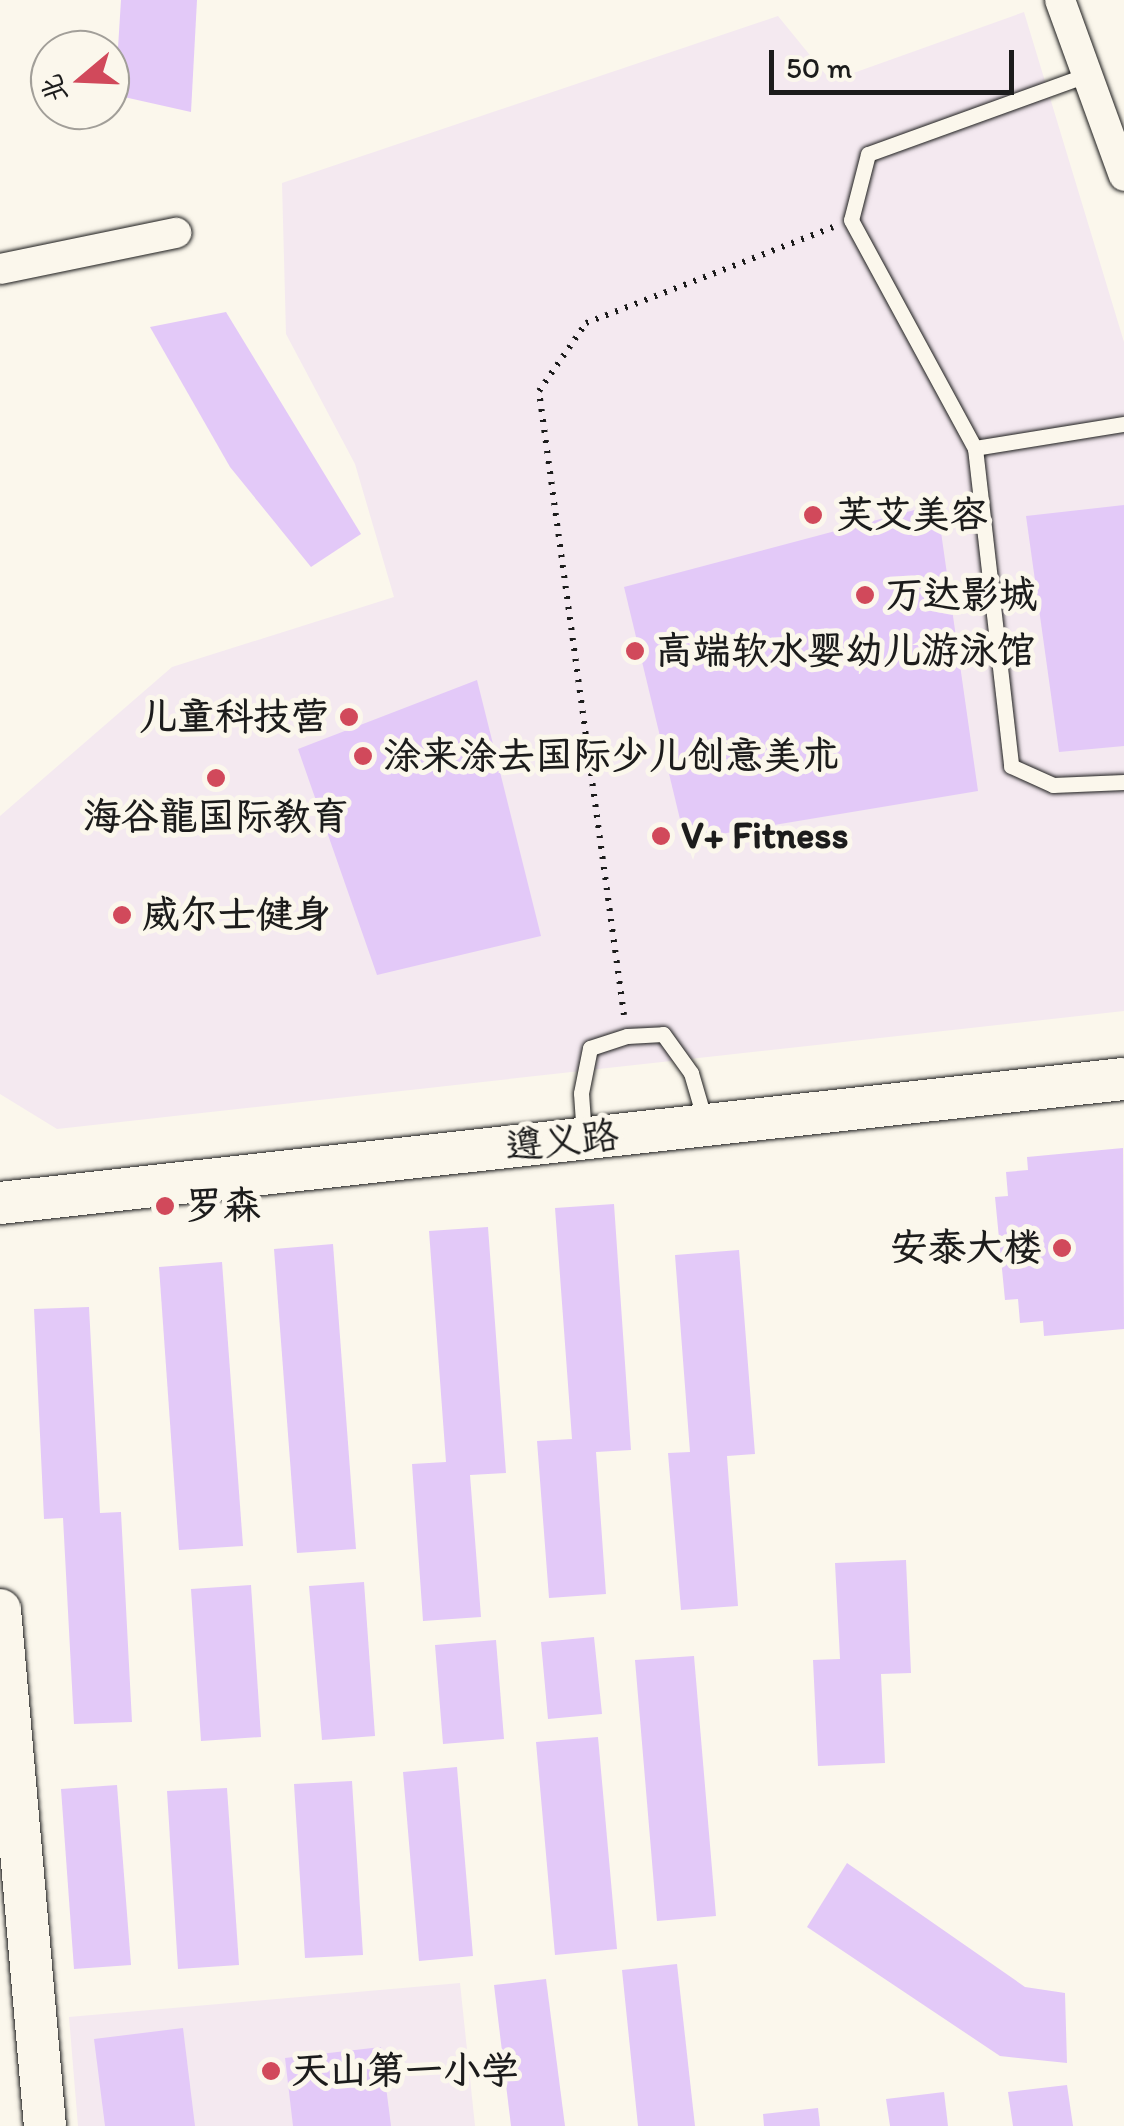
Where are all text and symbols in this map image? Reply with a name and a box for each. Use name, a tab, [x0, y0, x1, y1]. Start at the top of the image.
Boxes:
north arrow	[30, 30, 130, 130]
scale bar	[774, 30, 1019, 92]
text: 50 m	[786, 49, 852, 86]
text: 北	[33, 70, 74, 108]
place label: 芙艾美容	[836, 492, 988, 538]
marker: 芙艾美容	[800, 502, 826, 528]
place label: 万达影城	[885, 572, 1037, 618]
marker: 万达影城	[854, 584, 876, 606]
place label: 高端软水婴幼儿游泳馆	[655, 628, 1035, 674]
marker: 高端软水婴幼儿游泳馆	[624, 640, 646, 662]
place label: 儿童科技营	[139, 694, 329, 740]
marker: 儿童科技营	[338, 706, 360, 728]
place label: 涂来涂去国际少儿创意美术	[383, 733, 839, 779]
marker: 涂来涂去国际少儿创意美术	[352, 745, 374, 767]
marker: 海谷龍国际教育	[205, 767, 227, 789]
place label: 海谷龍国际教育	[83, 794, 349, 840]
place label: V+ Fitness	[681, 813, 848, 859]
marker: V+ Fitness	[650, 825, 672, 847]
place label: 威尔士健身	[142, 892, 332, 938]
marker: 威尔士健身	[111, 904, 133, 926]
street label: 遵义路	[503, 1112, 621, 1170]
place label: 罗森	[185, 1183, 261, 1229]
marker: 罗森	[154, 1195, 176, 1217]
place label: 安泰大楼	[890, 1225, 1042, 1271]
marker: 安泰大楼	[1051, 1237, 1073, 1259]
place label: 天山第一小学	[291, 2048, 519, 2094]
marker: 天山第一小学	[260, 2060, 282, 2082]

